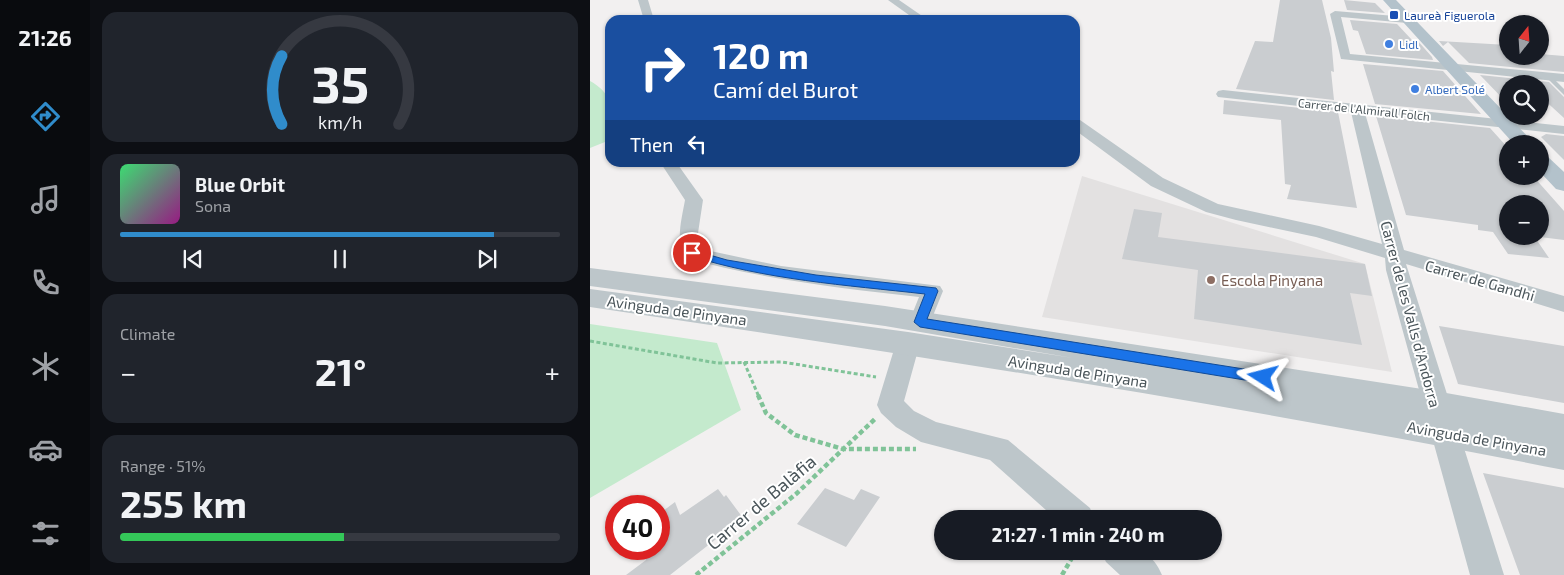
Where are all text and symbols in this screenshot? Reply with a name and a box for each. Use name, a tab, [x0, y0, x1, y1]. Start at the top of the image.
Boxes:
place label: Laureà Figuerola	[1404, 8, 1495, 22]
marker: Laureà Figuerola	[1388, 9, 1400, 21]
north arrow	[1499, 15, 1549, 65]
map controls	[1499, 15, 1549, 245]
text: 21:26	[18, 24, 72, 50]
text: 120 m	[713, 34, 809, 76]
icon: right	[630, 35, 695, 100]
place label: Lidl	[1399, 37, 1419, 51]
marker: Lidl	[1383, 38, 1395, 50]
text: 35	[311, 51, 369, 113]
button: search	[1499, 75, 1549, 125]
text: Camí del Burot	[713, 76, 858, 102]
place label: Albert Solé	[1425, 82, 1485, 96]
marker: Albert Solé	[1409, 83, 1421, 95]
street label: Carrer de l'Almirall Folch	[1297, 95, 1431, 123]
icon: directions	[28, 99, 63, 134]
text: km/h	[318, 111, 362, 133]
icon: left	[683, 130, 711, 158]
text: Then	[630, 133, 673, 156]
button: +	[1499, 135, 1549, 185]
text: Blue Orbit	[195, 173, 285, 196]
icon: music	[28, 182, 63, 217]
button: −	[1499, 195, 1549, 245]
text: Sona	[195, 196, 231, 215]
street label: Carrer de les Valls d'Andorra	[1377, 219, 1445, 409]
pin	[671, 232, 713, 274]
icon: arrive	[678, 239, 706, 267]
icon: previous	[179, 245, 207, 273]
icon: pause	[326, 245, 354, 273]
icon: next	[473, 245, 501, 273]
street label: Carrer de Gandhi	[1423, 256, 1537, 304]
icon: phone	[28, 265, 63, 300]
place label: Escola Pinyana	[1221, 271, 1323, 289]
marker: Escola Pinyana	[1205, 274, 1217, 286]
street label: Avinguda de Pinyana	[606, 291, 748, 329]
text: Climate	[120, 324, 175, 343]
text: 21°	[315, 348, 366, 394]
icon: climate	[28, 349, 63, 384]
position arrow	[1236, 350, 1288, 402]
street label: Avinguda de Pinyana	[1007, 351, 1149, 391]
text: −	[120, 355, 136, 389]
text: +	[545, 355, 560, 389]
street label: Avinguda de Pinyana	[1406, 417, 1548, 459]
icon: car	[28, 432, 63, 467]
street label: Carrer de Balàfia	[702, 450, 820, 554]
text: Range · 51%	[120, 456, 206, 475]
text: 255 km	[120, 480, 247, 526]
speed limit sign: 40	[605, 495, 670, 560]
icon: filters	[28, 516, 63, 551]
text: 21:27 · 1 min · 240 m	[992, 523, 1164, 546]

